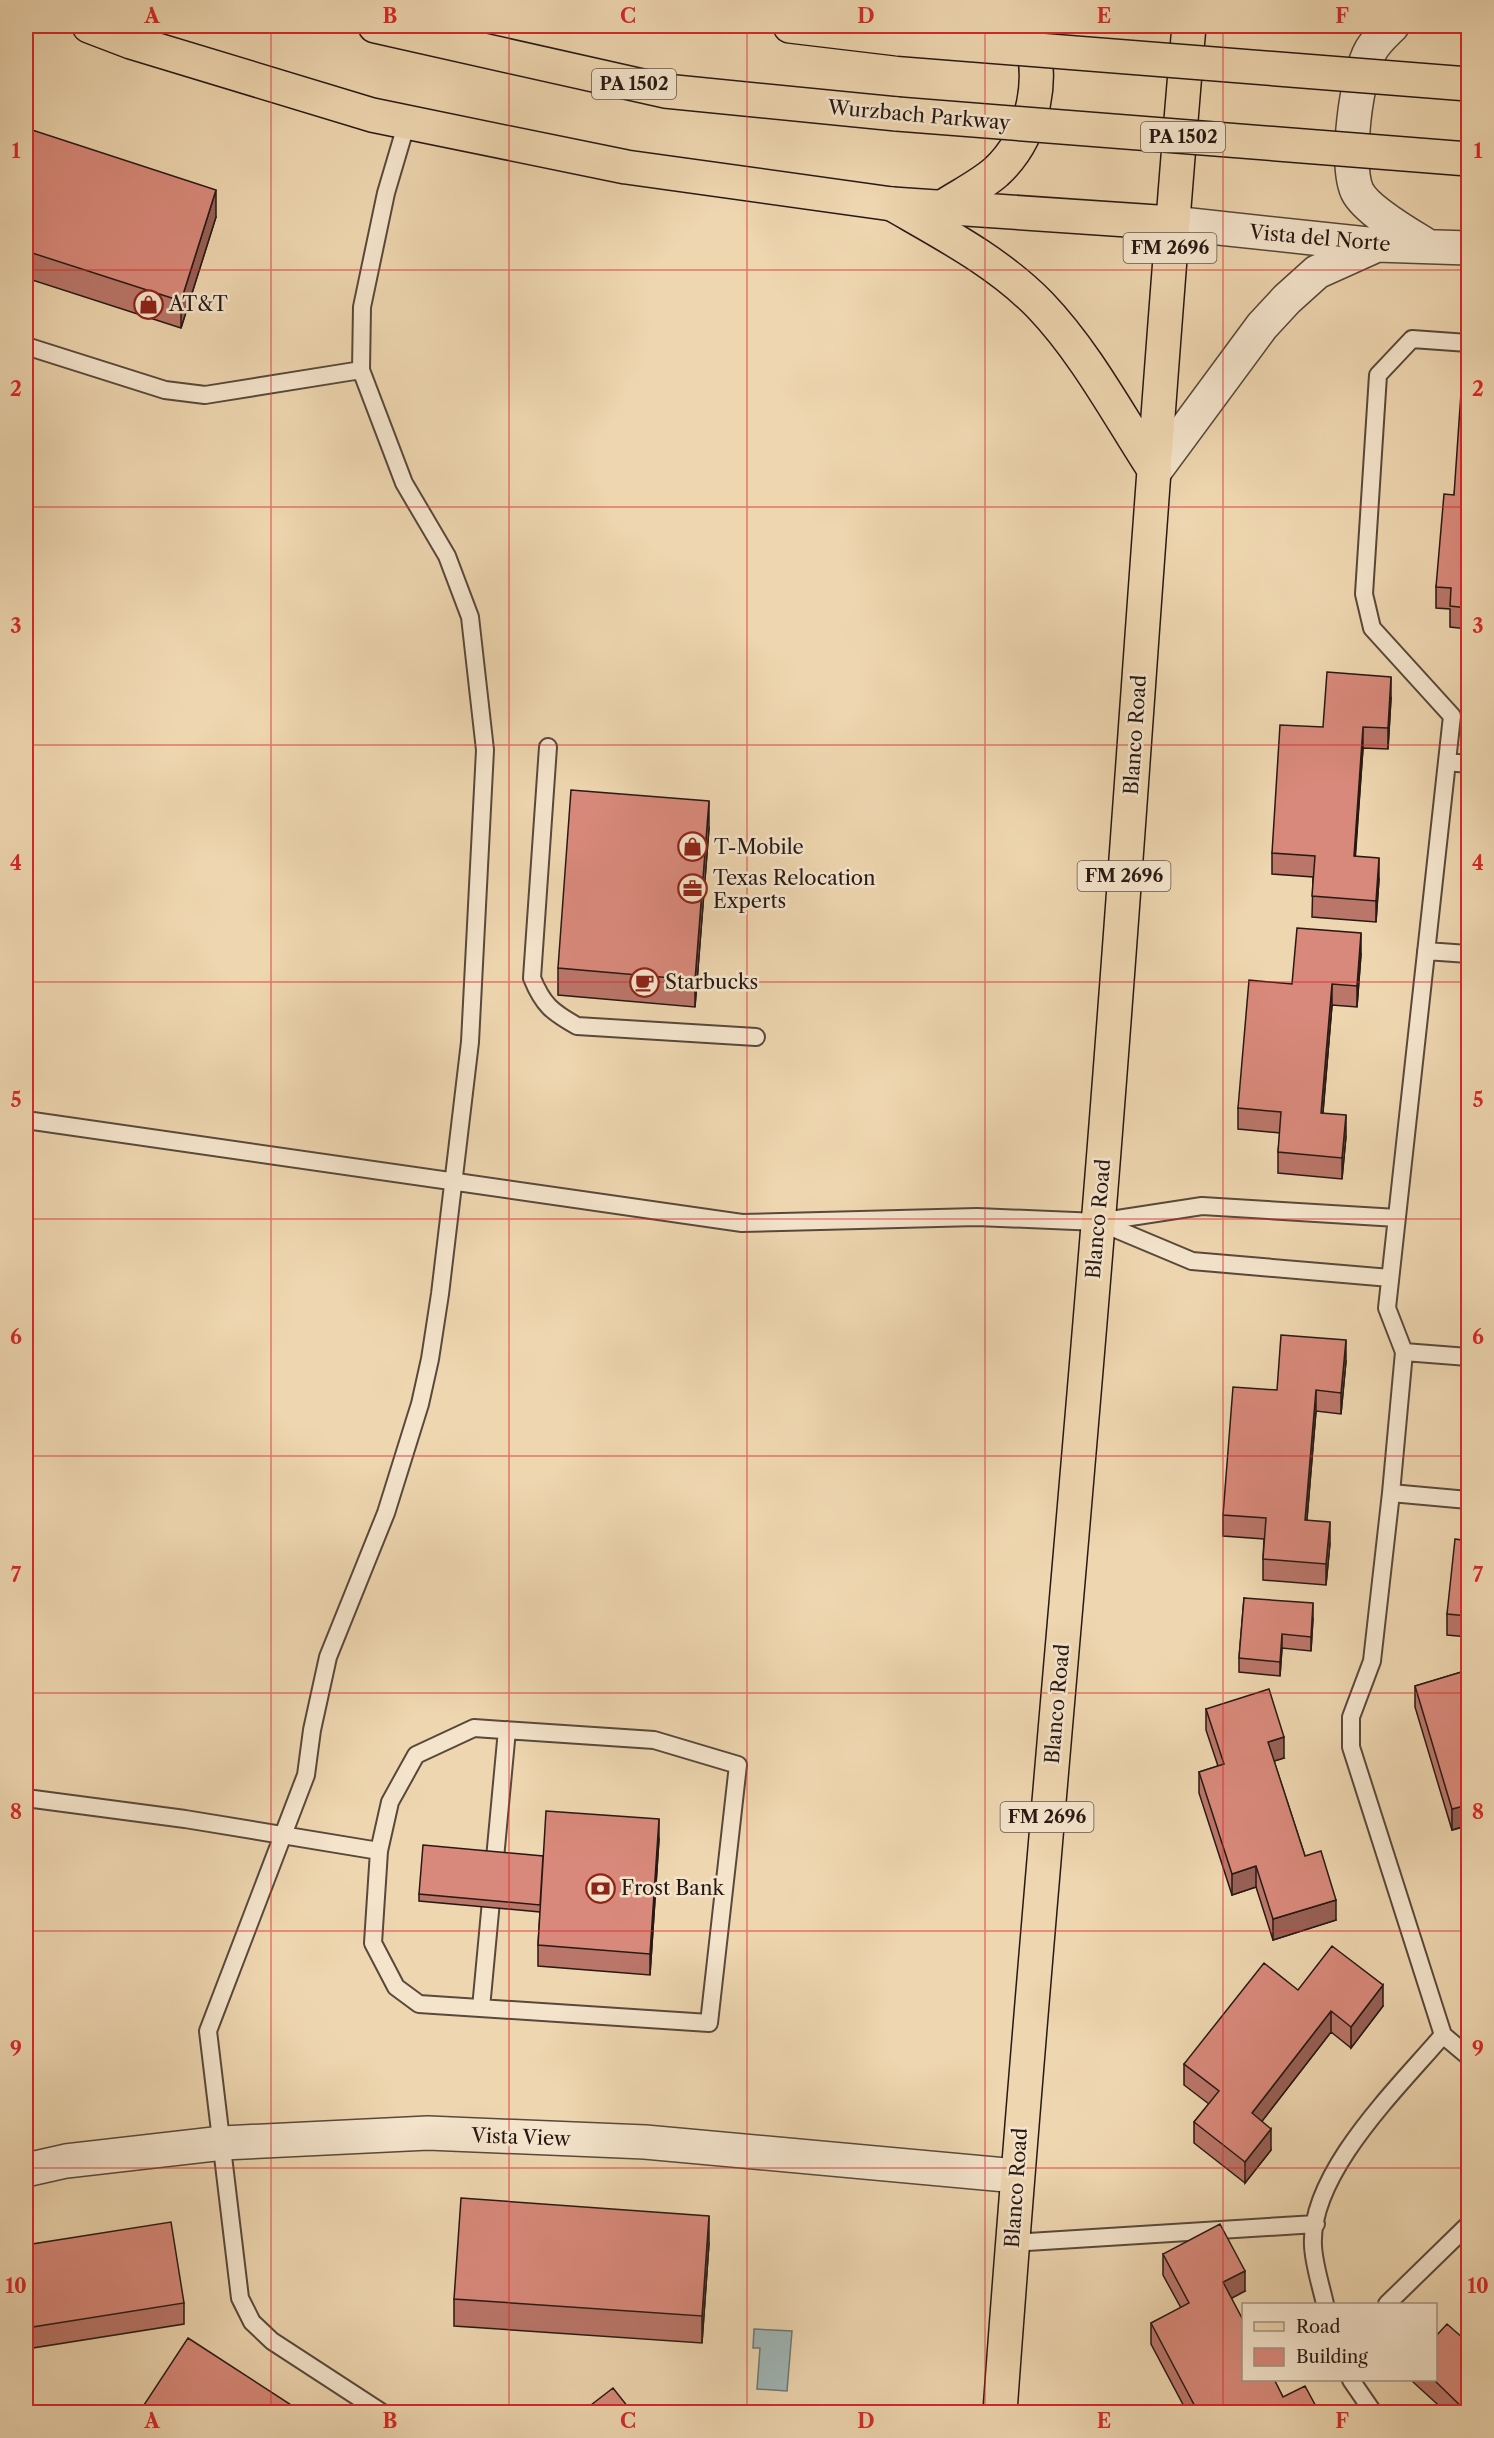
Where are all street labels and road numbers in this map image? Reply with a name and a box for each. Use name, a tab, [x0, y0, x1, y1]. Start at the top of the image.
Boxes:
road number: PA 1502	[592, 69, 676, 99]
street label: Wurzbach Parkway	[826, 95, 1012, 135]
road number: PA 1502	[1141, 122, 1225, 152]
street label: Vista del Norte	[1248, 220, 1391, 256]
road number: FM 2696	[1124, 233, 1216, 263]
street label: Blanco Road	[1119, 674, 1151, 796]
road number: FM 2696	[1078, 861, 1170, 891]
street label: Blanco Road	[1081, 1158, 1115, 1280]
street label: Blanco Road	[1040, 1643, 1074, 1765]
road number: FM 2696	[1000, 1802, 1094, 1832]
street label: Vista View	[470, 2123, 571, 2151]
street label: Blanco Road	[1000, 2127, 1032, 2249]

